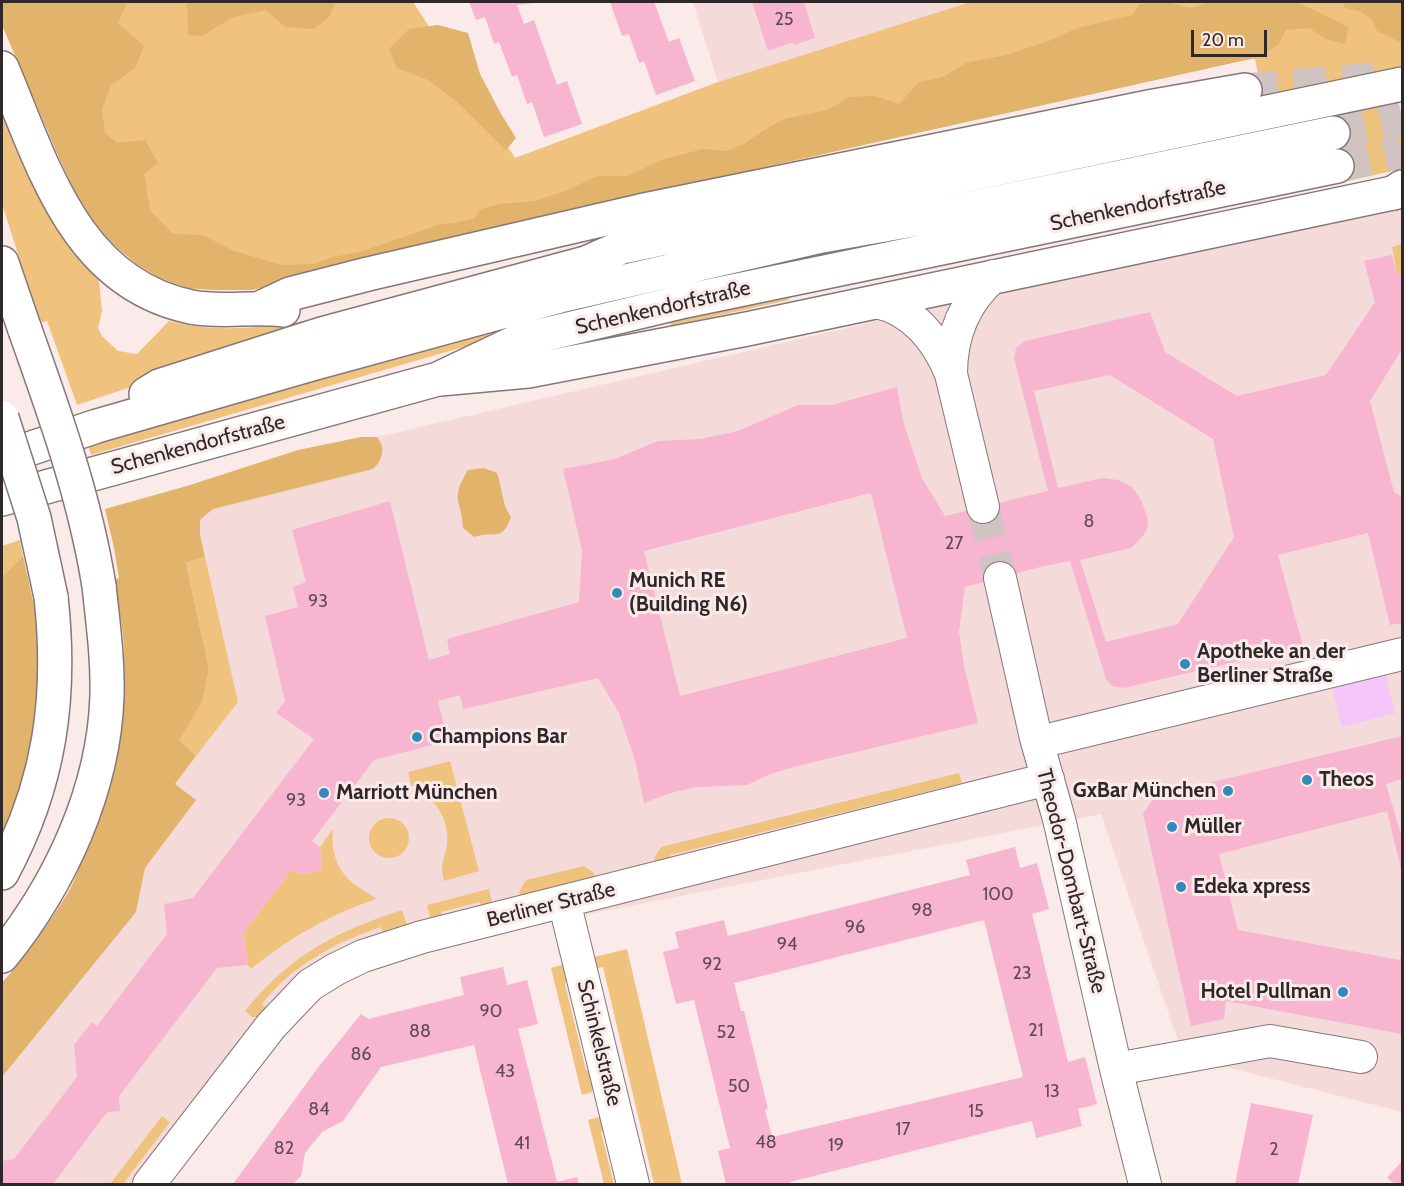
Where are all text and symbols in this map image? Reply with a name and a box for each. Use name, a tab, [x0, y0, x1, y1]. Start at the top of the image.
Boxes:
house number: 25	[774, 9, 794, 31]
scale bar	[1194, 18, 1270, 56]
text: 20 m	[1202, 29, 1244, 51]
street label: Schenkendorfstraße	[1048, 175, 1228, 237]
street label: Schenkendorfstraße	[573, 276, 753, 340]
street label: Schenkendorfstraße	[108, 410, 288, 480]
house number: 8	[1084, 511, 1094, 533]
house number: 27	[945, 533, 963, 555]
place label: Munich RE (Building N6)	[629, 568, 748, 618]
marker: Munich RE (Building N6)	[610, 586, 624, 600]
house number: 93	[308, 591, 328, 613]
place label: Apotheke an der Berliner Straße	[1197, 639, 1345, 689]
marker: Apotheke an der Berliner Straße	[1178, 657, 1192, 671]
place label: Champions Bar	[429, 724, 567, 750]
marker: Champions Bar	[410, 730, 424, 744]
street label: Theodor-Dombart-Straße	[1031, 766, 1111, 996]
place label: Theos	[1319, 767, 1374, 793]
marker: Theos	[1300, 773, 1314, 787]
place label: GxBar München	[1073, 778, 1216, 804]
place label: Marriott München	[336, 780, 498, 806]
marker: GxBar München	[1221, 784, 1235, 798]
marker: Marriott München	[317, 786, 331, 800]
house number: 93	[286, 790, 306, 812]
place label: Müller	[1184, 814, 1242, 840]
marker: Müller	[1165, 820, 1179, 834]
place label: Edeka xpress	[1193, 874, 1310, 900]
street label: Berliner Straße	[484, 877, 618, 933]
marker: Edeka xpress	[1174, 880, 1188, 894]
house number: 100	[983, 884, 1013, 906]
house number: 98	[911, 900, 933, 922]
house number: 96	[845, 917, 865, 939]
house number: 94	[777, 934, 797, 956]
house number: 92	[702, 954, 722, 976]
house number: 23	[1012, 963, 1032, 985]
street label: Schinkelstraße	[571, 977, 627, 1109]
place label: Hotel Pullman	[1200, 979, 1331, 1005]
marker: Hotel Pullman	[1336, 985, 1350, 999]
house number: 90	[480, 1001, 502, 1023]
house number: 21	[1028, 1020, 1044, 1042]
house number: 88	[409, 1021, 431, 1043]
house number: 52	[716, 1022, 736, 1044]
house number: 86	[350, 1044, 372, 1066]
house number: 43	[495, 1061, 515, 1083]
house number: 50	[728, 1076, 750, 1098]
house number: 13	[1044, 1081, 1060, 1103]
house number: 84	[308, 1099, 330, 1121]
house number: 15	[968, 1101, 984, 1123]
house number: 17	[896, 1119, 910, 1141]
house number: 48	[755, 1132, 777, 1154]
house number: 41	[514, 1133, 530, 1155]
house number: 19	[828, 1135, 844, 1157]
house number: 82	[274, 1138, 294, 1160]
house number: 2	[1269, 1139, 1279, 1161]

